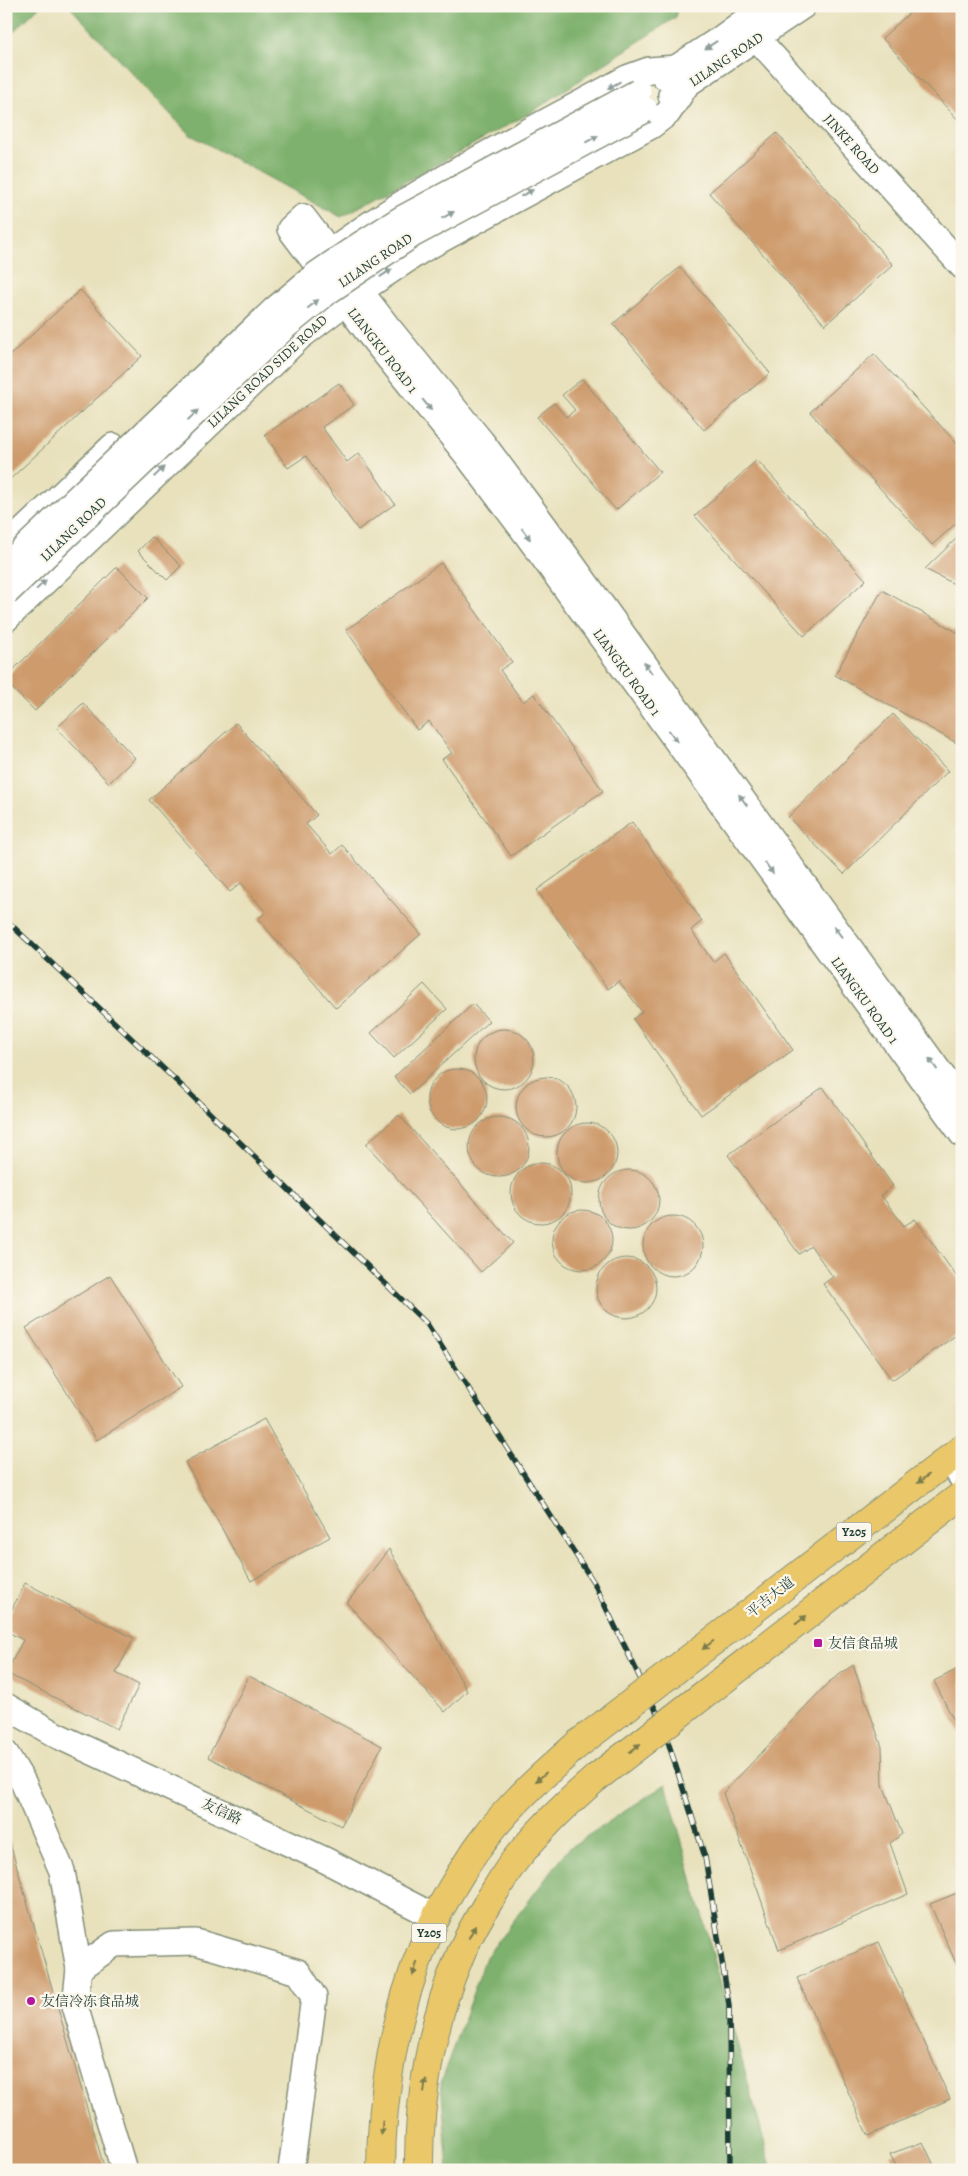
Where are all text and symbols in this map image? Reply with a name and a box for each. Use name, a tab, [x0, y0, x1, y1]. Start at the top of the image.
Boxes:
street label: LILANG ROAD	[685, 28, 767, 91]
one-way arrow	[705, 40, 718, 50]
one-way arrow	[607, 81, 622, 89]
street label: JINKE ROAD	[819, 110, 884, 179]
one-way arrow	[584, 135, 599, 143]
one-way arrow	[520, 189, 534, 197]
one-way arrow	[441, 211, 455, 220]
street label: LILANG ROAD	[334, 229, 416, 292]
one-way arrow	[379, 268, 392, 278]
one-way arrow	[306, 299, 319, 310]
street label: LIANGKU ROAD 1	[343, 304, 422, 397]
street label: LILANG ROAD SIDE ROAD	[203, 311, 332, 432]
one-way arrow	[421, 399, 432, 412]
one-way arrow	[187, 409, 199, 421]
one-way arrow	[152, 466, 164, 478]
street label: LILANG ROAD	[36, 493, 111, 566]
one-way arrow	[521, 527, 531, 541]
one-way arrow	[35, 579, 47, 591]
street label: LIANGKU ROAD 1	[588, 625, 665, 720]
one-way arrow	[643, 661, 653, 675]
one-way arrow	[668, 729, 678, 743]
one-way arrow	[738, 793, 748, 807]
one-way arrow	[764, 861, 774, 875]
one-way arrow	[833, 925, 843, 939]
street label: LIANGKU ROAD 1	[826, 953, 903, 1048]
one-way arrow	[928, 1057, 938, 1070]
one-way arrow	[916, 1474, 930, 1484]
road number: Y205	[836, 1522, 872, 1541]
street label: 平吉大道	[742, 1573, 798, 1622]
one-way arrow	[794, 1615, 807, 1626]
place label: 友信食品城	[828, 1634, 898, 1653]
marker: 友信食品城	[812, 1637, 824, 1649]
one-way arrow	[701, 1640, 715, 1650]
one-way arrow	[628, 1743, 642, 1753]
one-way arrow	[535, 1771, 548, 1782]
street label: 友信路	[199, 1794, 245, 1829]
road number: Y205	[412, 1924, 446, 1942]
one-way arrow	[468, 1925, 476, 1939]
one-way arrow	[411, 1962, 419, 1977]
place label: 友信冷冻食品城	[41, 1992, 139, 2011]
marker: 友信冷冻食品城	[25, 1995, 37, 2007]
one-way arrow	[421, 2078, 429, 2094]
one-way arrow	[378, 2120, 386, 2136]

